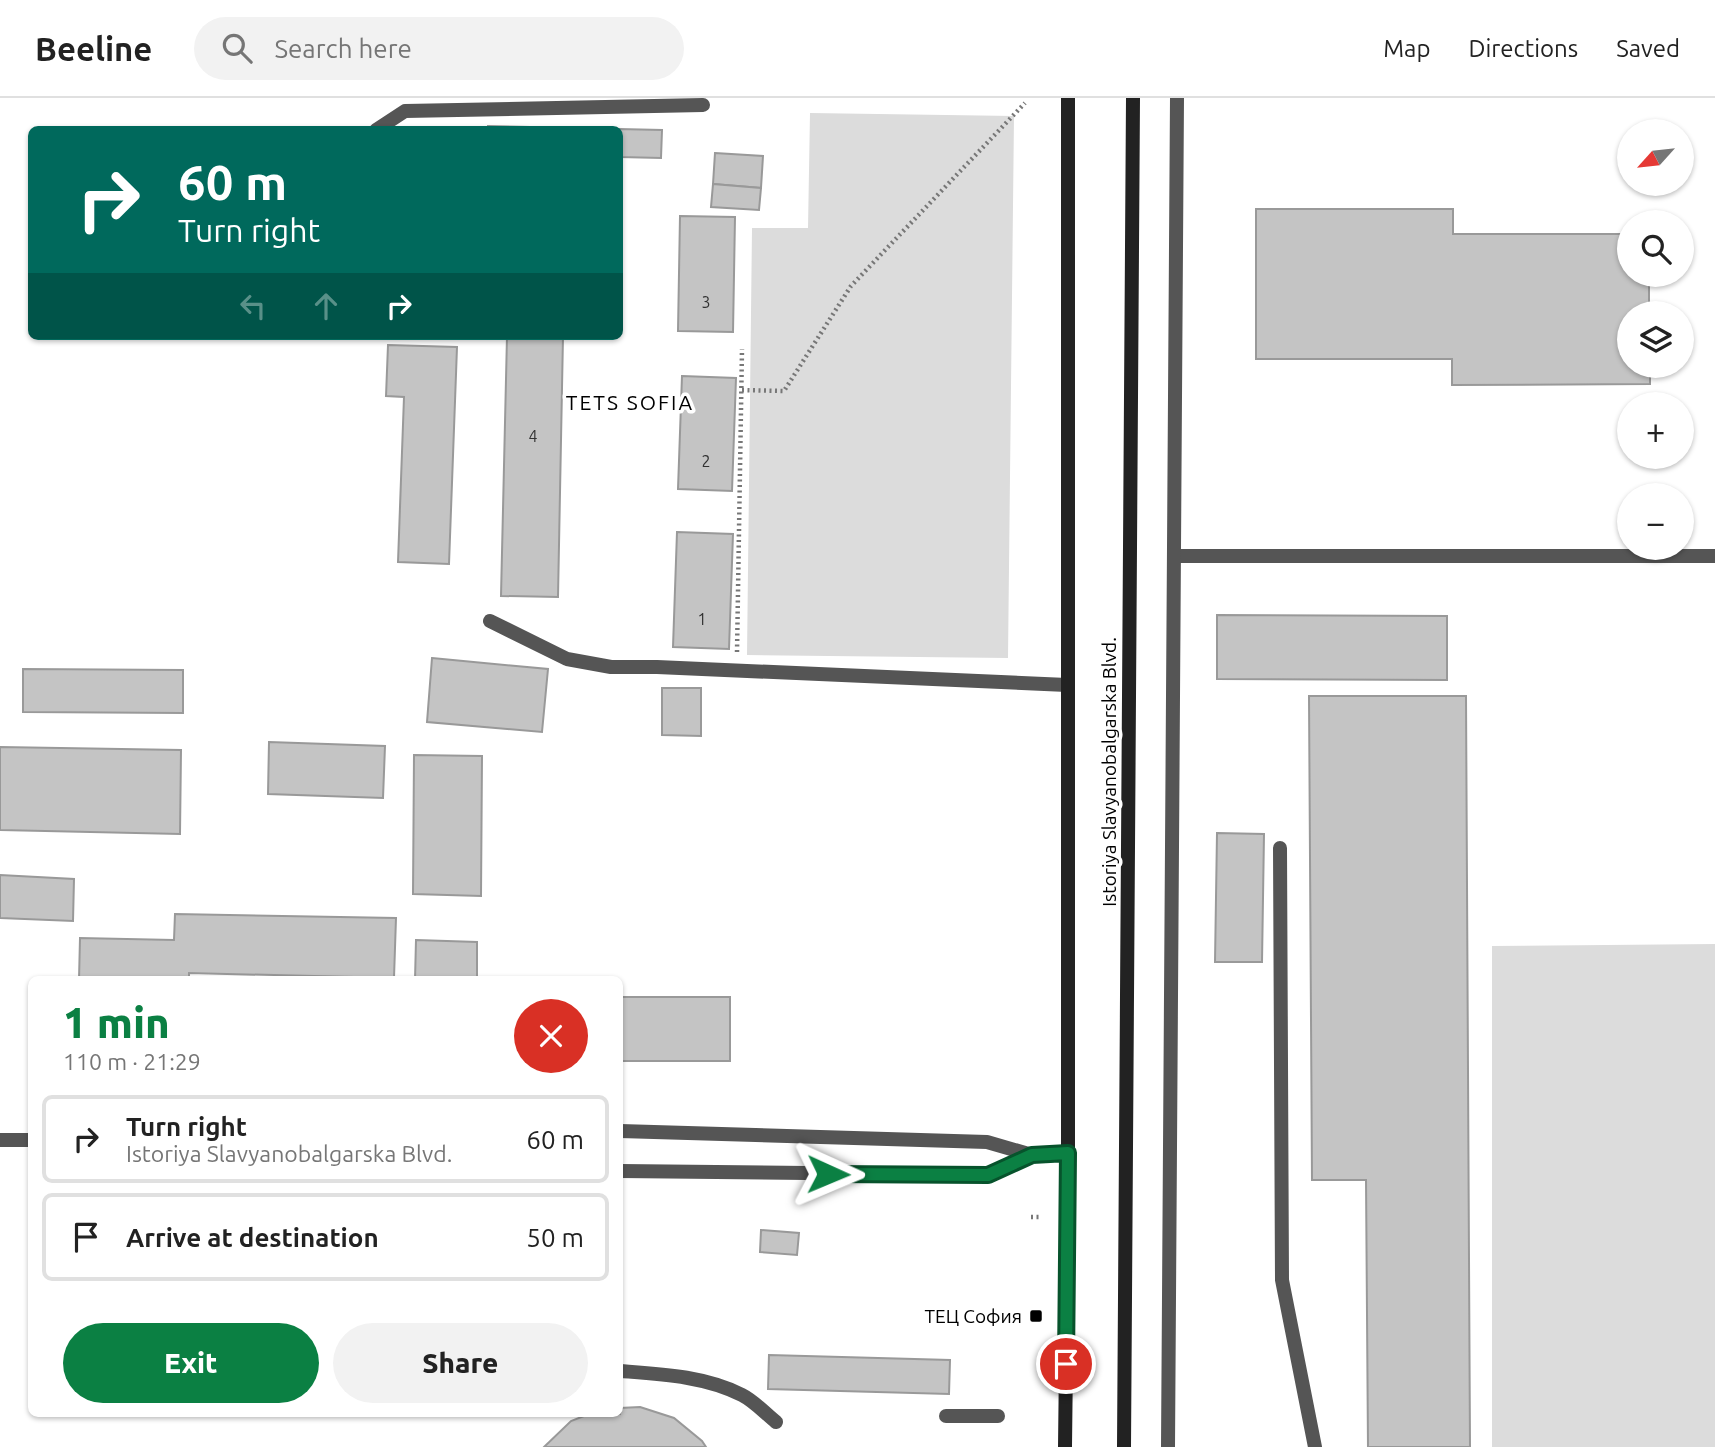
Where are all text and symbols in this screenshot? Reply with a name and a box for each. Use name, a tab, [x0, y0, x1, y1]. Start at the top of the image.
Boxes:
search box	[194, 17, 684, 80]
icon: search	[218, 29, 256, 67]
text: Beeline	[35, 30, 152, 67]
text: Search here	[274, 34, 412, 63]
text: Map	[1383, 35, 1430, 62]
text: Directions	[1468, 35, 1578, 62]
text: Saved	[1616, 35, 1680, 62]
north arrow	[1617, 119, 1694, 196]
map controls	[1617, 119, 1694, 560]
icon: right	[63, 154, 154, 245]
text: 60 m	[178, 154, 287, 209]
button: search	[1617, 210, 1694, 287]
text: Turn right	[178, 212, 320, 248]
icon: left	[234, 287, 272, 325]
icon: ahead	[307, 287, 345, 325]
icon: right	[380, 287, 418, 325]
house number: 3	[701, 293, 711, 311]
button: layers	[1617, 301, 1694, 378]
district label: TETS SOFIA	[566, 390, 694, 414]
button: +	[1617, 392, 1694, 469]
house number: 4	[528, 427, 538, 445]
house number: 2	[701, 452, 711, 470]
button: −	[1617, 483, 1694, 560]
house number: 1	[697, 610, 707, 628]
street label: Istoriya Slavyanobalgarska Blvd.	[1098, 637, 1120, 907]
text: 1 min	[63, 999, 170, 1046]
button: close	[514, 999, 588, 1073]
text: 110 m · 21:29	[63, 1049, 201, 1074]
text: Turn right	[126, 1112, 247, 1141]
icon: right	[67, 1120, 105, 1158]
text: 60 m	[526, 1125, 584, 1154]
position arrow	[791, 1137, 865, 1211]
text: Istoriya Slavyanobalgarska Blvd.	[126, 1141, 452, 1166]
icon: arrive	[67, 1218, 105, 1256]
text: Arrive at destination	[126, 1223, 379, 1252]
text: 50 m	[526, 1223, 584, 1252]
place label: ТЕЦ София	[924, 1305, 1022, 1327]
marker: ТЕЦ София	[1028, 1308, 1044, 1324]
button: Exit	[63, 1323, 319, 1403]
button: Share	[333, 1323, 588, 1403]
pin	[1036, 1334, 1096, 1394]
icon: arrive	[1047, 1345, 1085, 1383]

